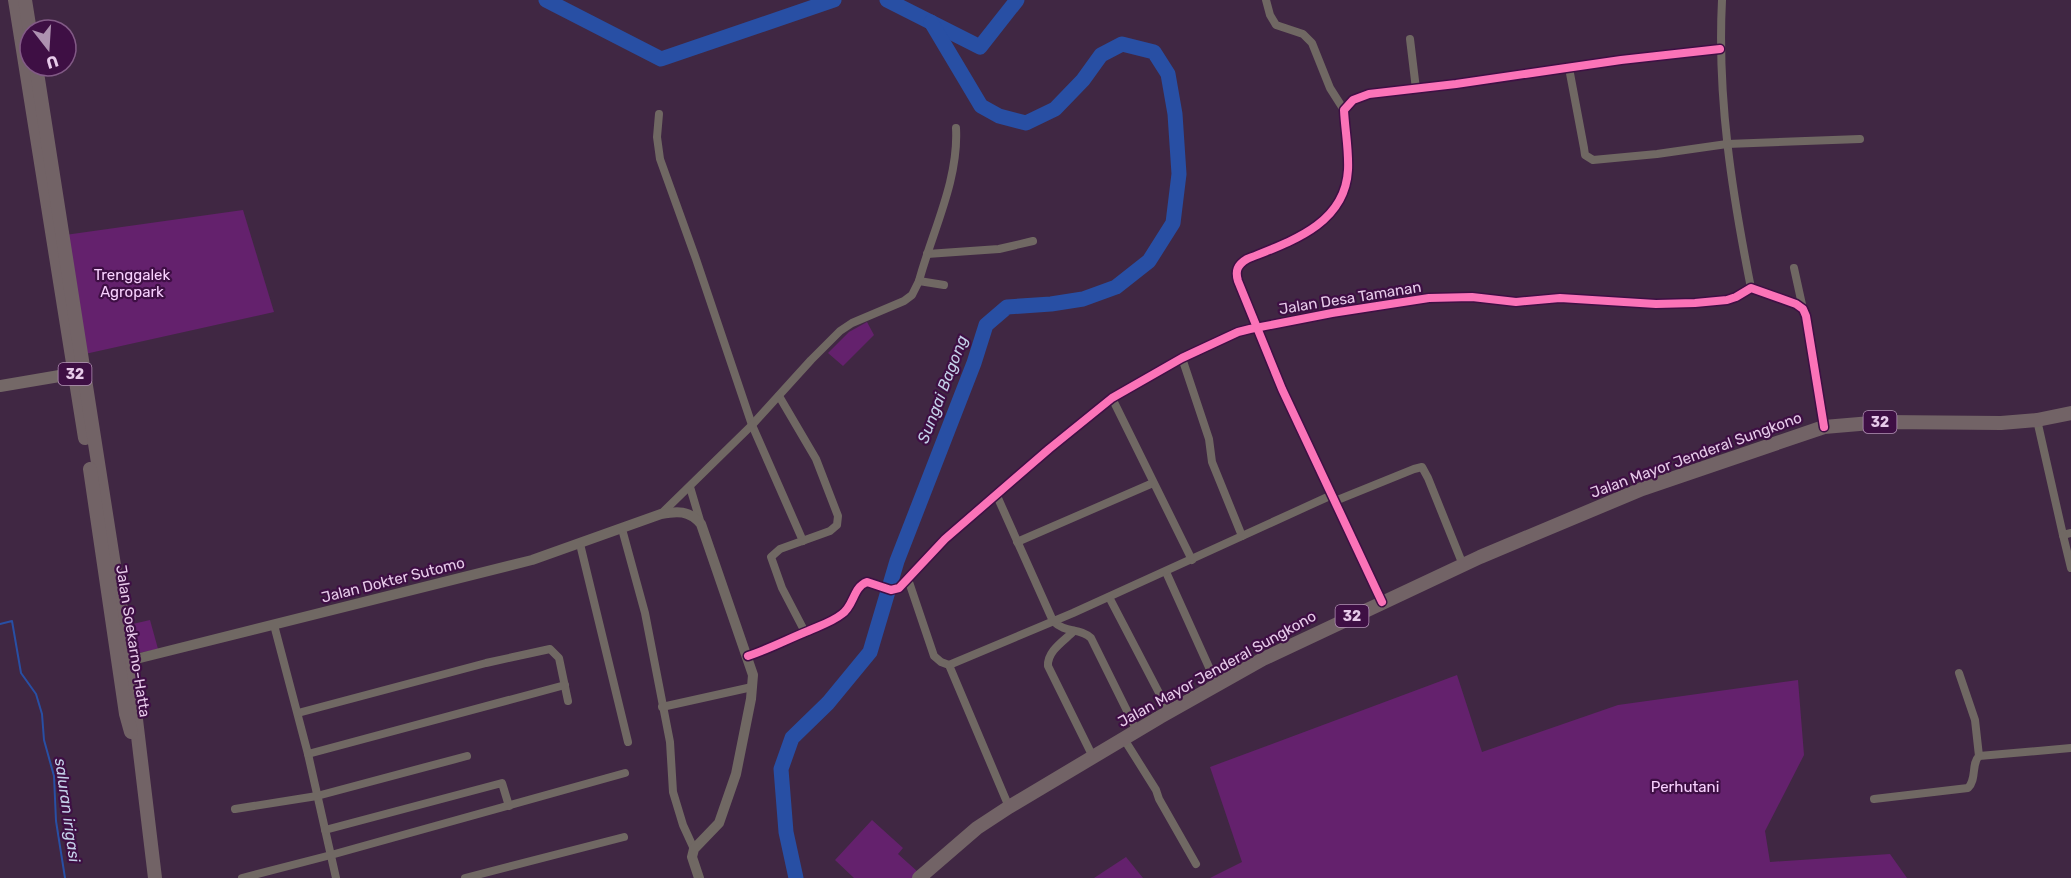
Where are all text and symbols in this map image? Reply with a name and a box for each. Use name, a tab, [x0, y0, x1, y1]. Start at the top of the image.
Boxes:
north arrow	[18, 18, 78, 78]
text: U	[44, 51, 61, 73]
park label: Trenggalek Agropark	[94, 266, 171, 301]
street label: Jalan Desa Tamanan	[1277, 278, 1423, 318]
water label: Sungai Bagong	[913, 332, 972, 446]
road number: 32	[58, 363, 92, 385]
street label: Jalan Mayor Jenderal Sungkono	[1588, 408, 1804, 502]
road number: 32	[1864, 411, 1896, 433]
street label: Jalan Dokter Sutomo	[319, 553, 467, 607]
street label: Jalan Soekarno-Hatta	[112, 563, 154, 719]
road number: 32	[1336, 605, 1368, 627]
street label: Jalan Mayor Jenderal Sungkono	[1115, 607, 1319, 731]
water label: saluran irigasi	[51, 757, 84, 865]
park label: Perhutani	[1651, 778, 1719, 796]

